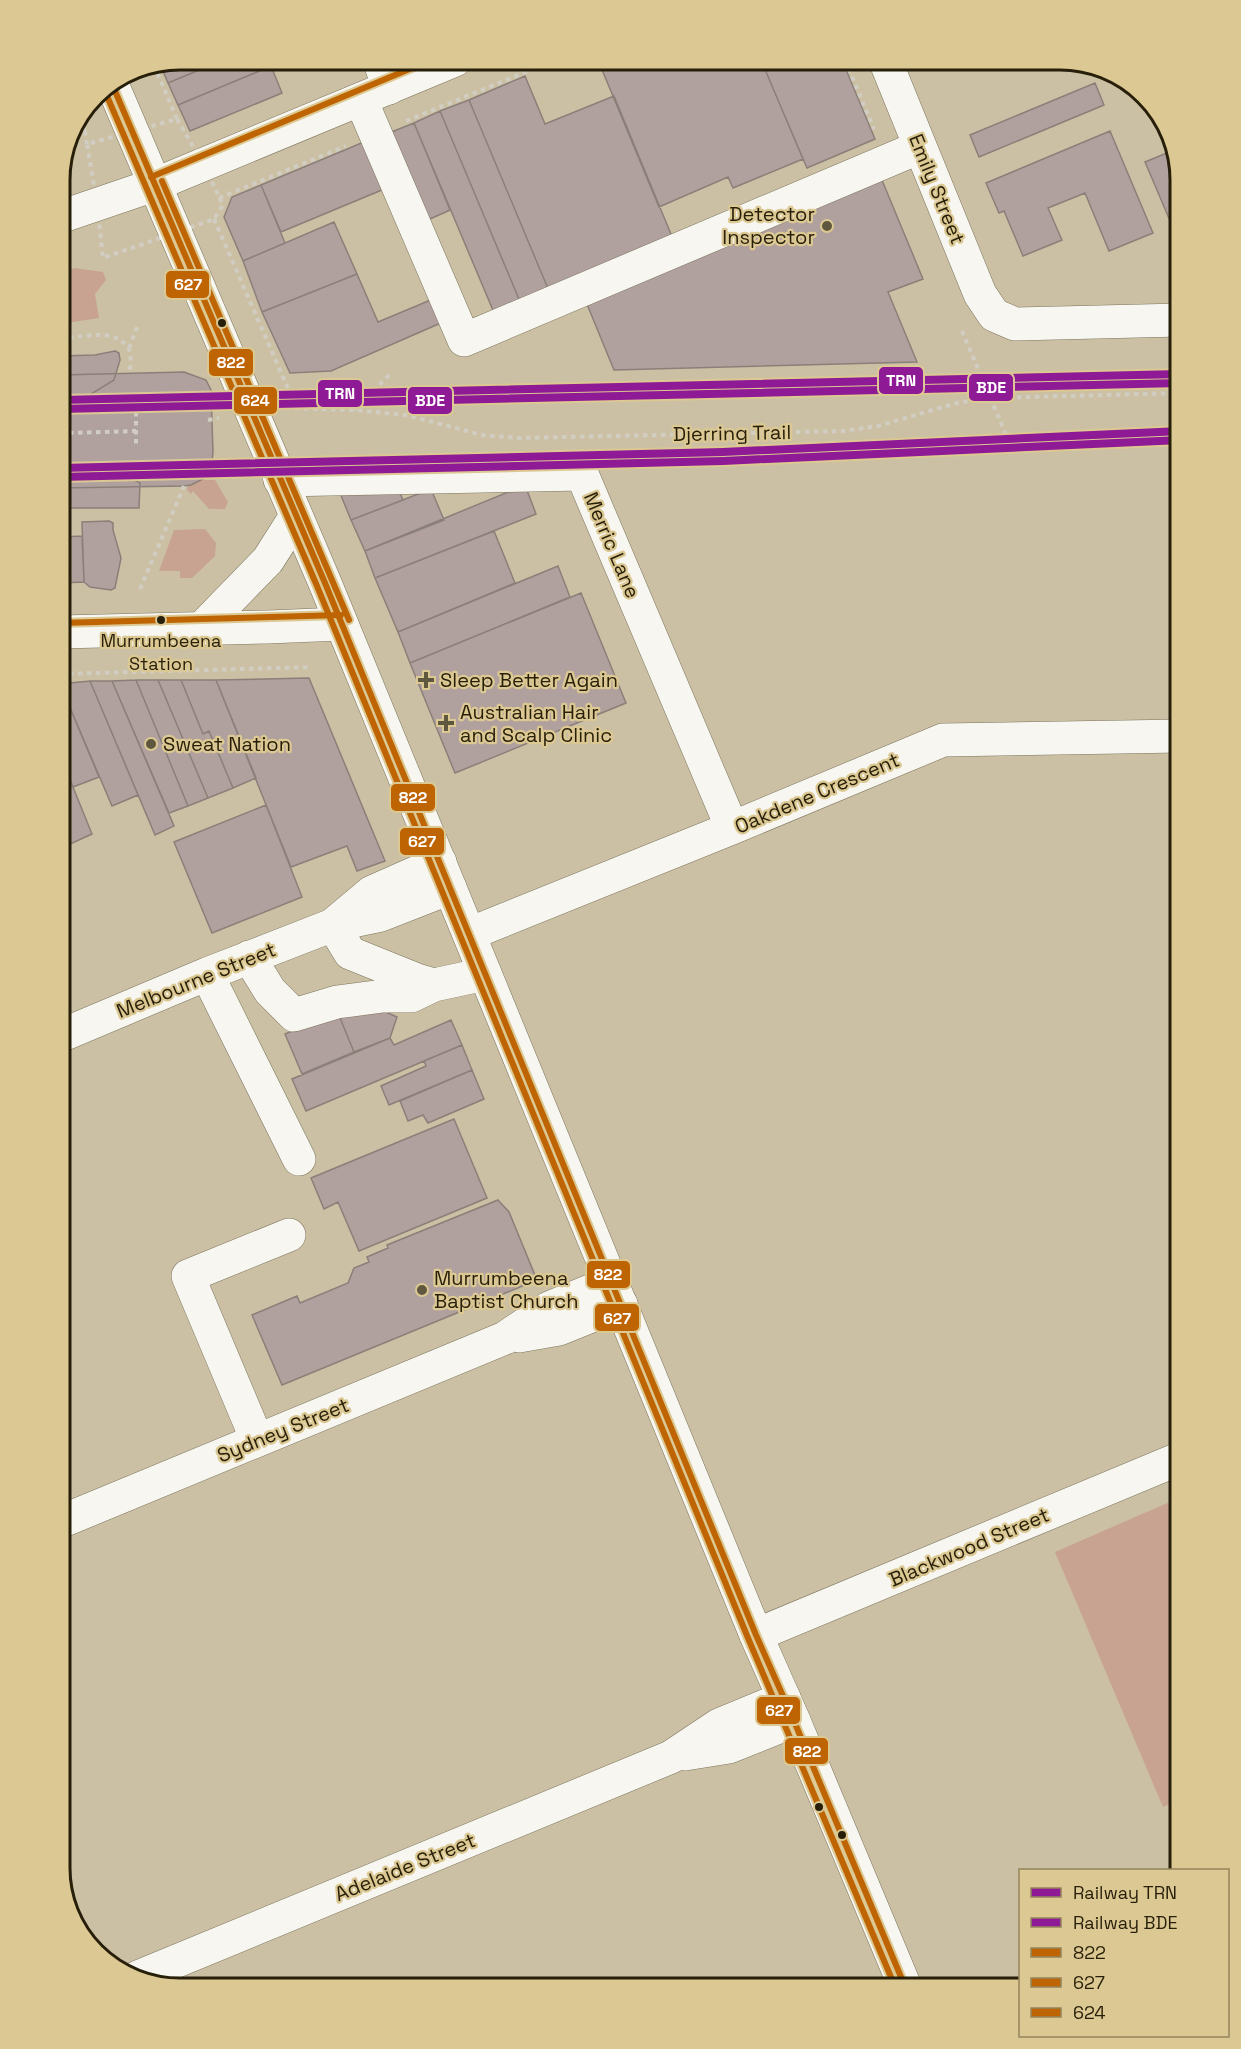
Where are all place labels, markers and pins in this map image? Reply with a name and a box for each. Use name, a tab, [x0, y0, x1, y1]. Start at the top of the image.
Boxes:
place label: Detector Inspector	[722, 201, 815, 250]
marker: Detector Inspector	[820, 219, 834, 233]
unlabelled marker	[216, 317, 228, 329]
marker: Murrumbeena Station	[155, 614, 167, 626]
place label: Murrumbeena Station	[101, 629, 221, 675]
place label: Sleep Better Again	[440, 667, 618, 693]
marker: Sleep Better Again	[417, 671, 435, 689]
place label: Australian Hair and Scalp Clinic	[460, 699, 612, 748]
marker: Australian Hair and Scalp Clinic	[437, 714, 455, 732]
place label: Sweat Nation	[163, 731, 291, 757]
marker: Sweat Nation	[144, 737, 158, 751]
place label: Murrumbeena Baptist Church	[434, 1265, 579, 1314]
marker: Murrumbeena Baptist Church	[415, 1283, 429, 1297]
unlabelled marker	[813, 1801, 825, 1813]
unlabelled marker	[836, 1829, 848, 1841]

